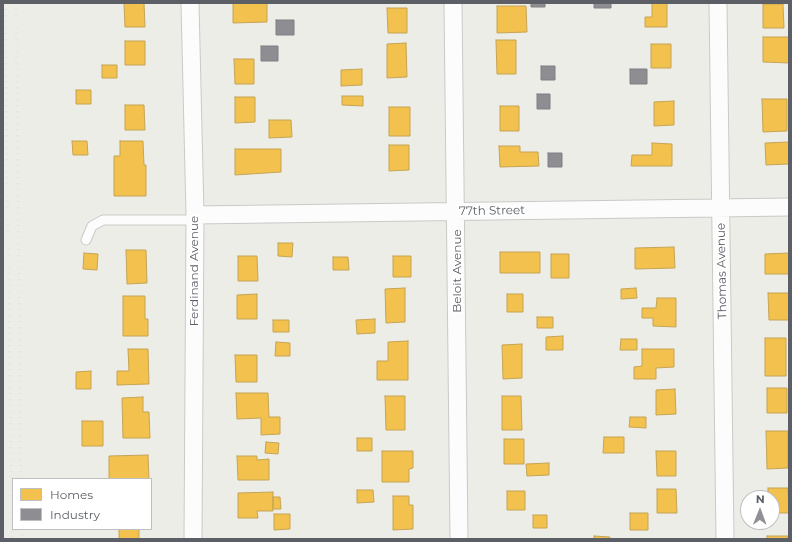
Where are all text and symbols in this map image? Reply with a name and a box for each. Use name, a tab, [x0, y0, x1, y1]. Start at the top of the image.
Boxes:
street label: 77th Street	[459, 203, 525, 219]
street label: Ferdinand Avenue	[187, 216, 201, 326]
street label: Thomas Avenue	[714, 223, 730, 319]
street label: Beloit Avenue	[450, 229, 464, 313]
legend	[12, 478, 152, 530]
text: Homes	[50, 487, 93, 502]
north arrow	[740, 490, 780, 530]
text: N	[756, 492, 765, 506]
text: Industry	[50, 507, 100, 522]

